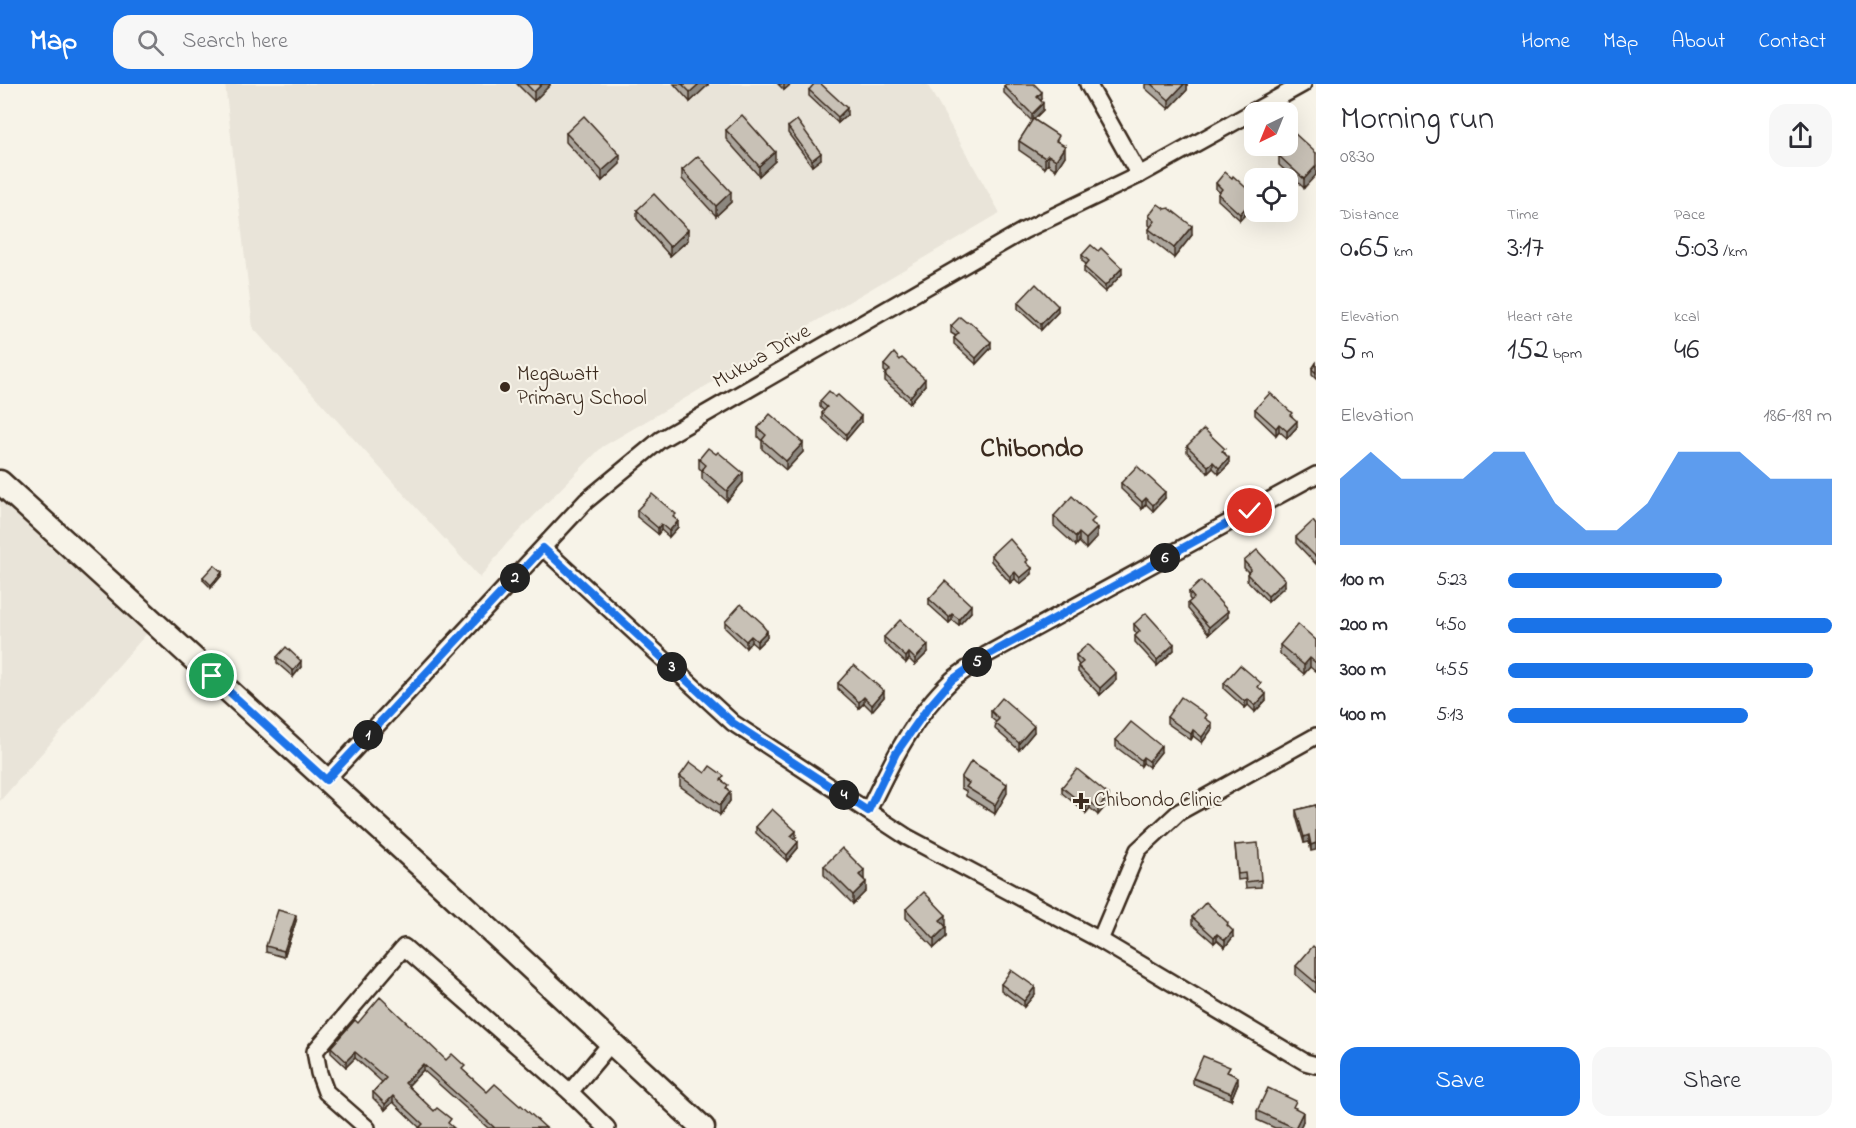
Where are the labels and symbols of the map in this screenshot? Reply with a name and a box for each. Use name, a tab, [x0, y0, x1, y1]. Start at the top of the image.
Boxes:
north arrow	[1244, 102, 1298, 156]
street label: Mukwa Drive	[708, 317, 817, 397]
place label: Megawatt Primary School	[517, 360, 647, 416]
marker: Megawatt Primary School	[498, 380, 512, 394]
district label: Chibondo	[980, 430, 1084, 469]
pin	[1224, 485, 1275, 536]
pin: 6	[1150, 543, 1180, 573]
pin: 2	[500, 563, 530, 593]
pin: 5	[962, 647, 992, 677]
pin	[186, 650, 237, 701]
pin: 3	[657, 652, 687, 682]
pin: 1	[353, 720, 383, 750]
pin: 4	[829, 780, 859, 810]
place label: Chibondo Clinic	[1094, 786, 1223, 816]
marker: Chibondo Clinic	[1072, 792, 1090, 810]

